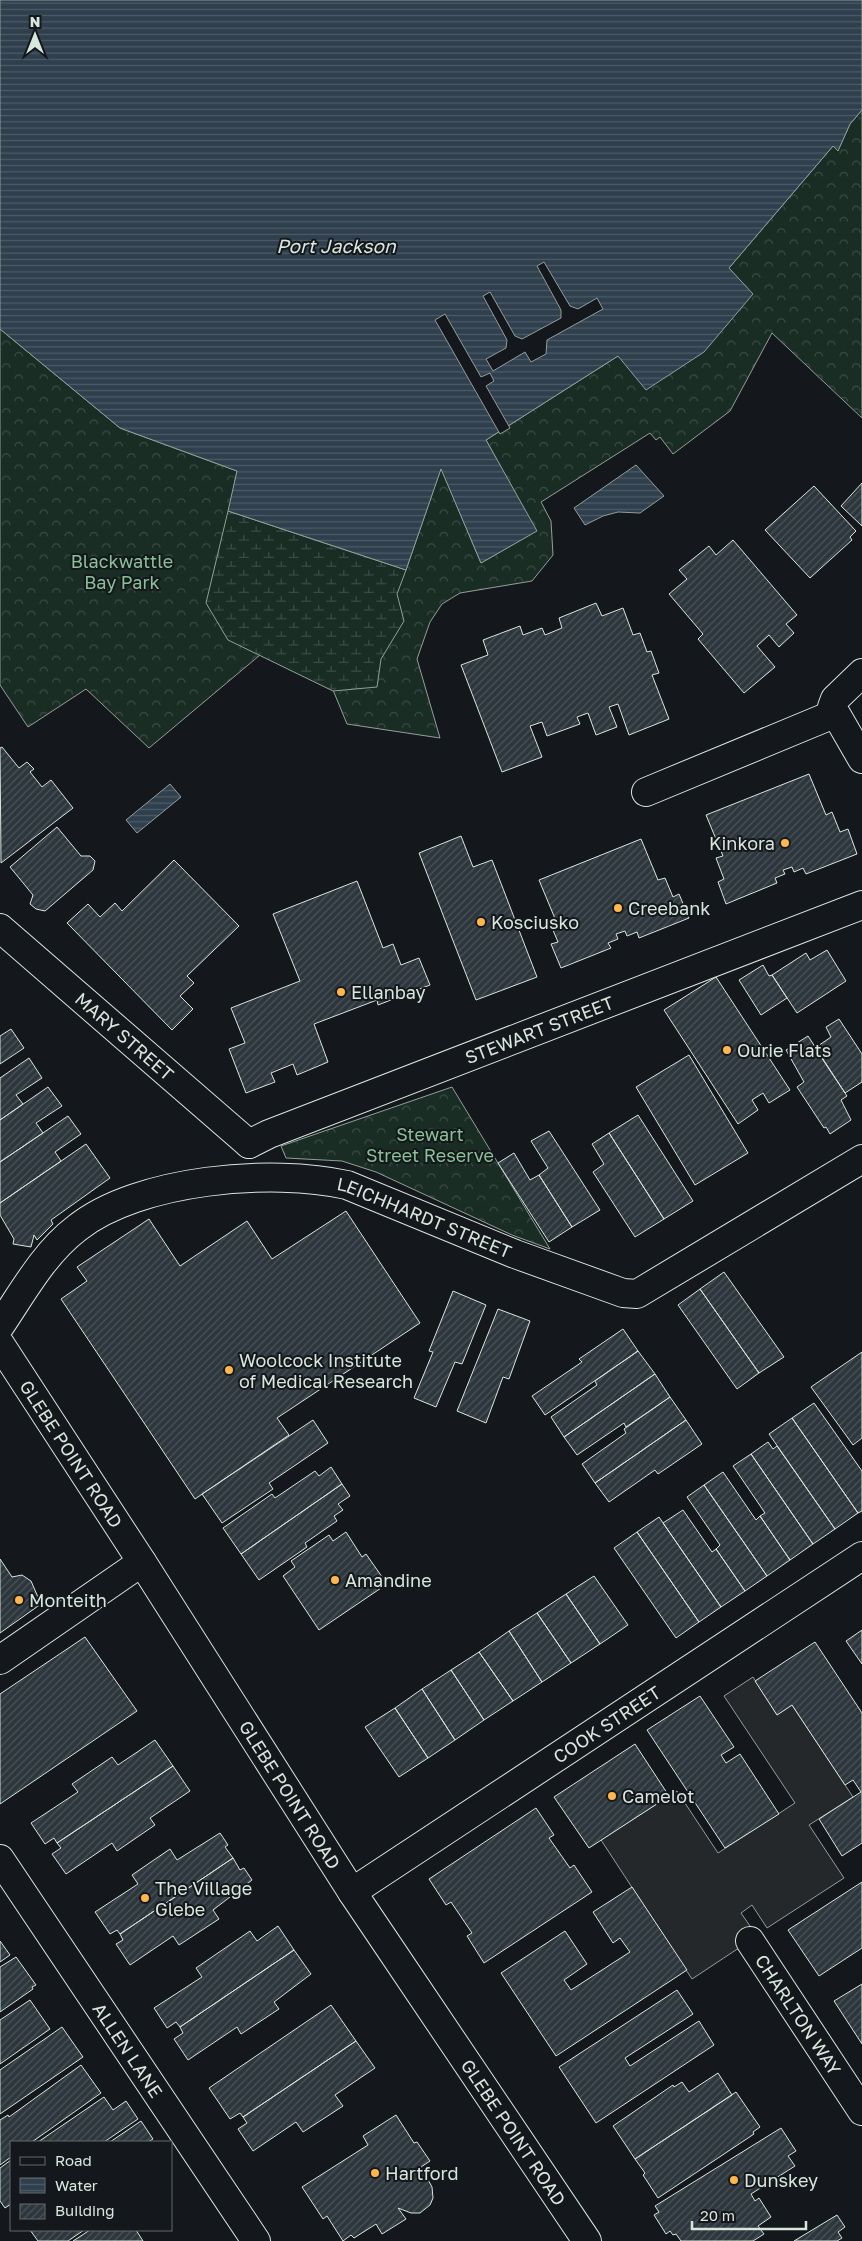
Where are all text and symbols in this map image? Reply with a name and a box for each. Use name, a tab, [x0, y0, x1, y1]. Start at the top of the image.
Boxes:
north arrow	[10, 10, 60, 60]
text: N	[30, 13, 40, 30]
water label: Port Jackson	[276, 234, 397, 257]
park label: Blackwattle Bay Park	[71, 550, 173, 593]
place label: Kinkora	[709, 832, 775, 854]
marker: Kinkora	[779, 837, 791, 849]
place label: Creebank	[628, 897, 710, 919]
marker: Creebank	[612, 902, 624, 914]
place label: Kosciusko	[491, 911, 579, 933]
marker: Kosciusko	[475, 916, 487, 928]
place label: Ellanbay	[351, 981, 426, 1003]
marker: Ellanbay	[335, 986, 347, 998]
street label: MARY STREET	[71, 987, 178, 1085]
street label: STEWART STREET	[462, 991, 617, 1068]
place label: Ourie Flats	[737, 1039, 831, 1061]
marker: Ourie Flats	[721, 1044, 733, 1056]
park label: Stewart Street Reserve	[366, 1123, 494, 1166]
street label: LEICHHARDT STREET	[335, 1172, 515, 1262]
place label: Woolcock Institute of Medical Research	[239, 1349, 413, 1392]
marker: Woolcock Institute of Medical Research	[223, 1364, 235, 1376]
street label: GLEBE POINT ROAD	[15, 1376, 128, 1532]
place label: Amandine	[345, 1569, 432, 1591]
marker: Amandine	[329, 1574, 341, 1586]
place label: Monteith	[29, 1589, 107, 1611]
marker: Monteith	[13, 1594, 25, 1606]
street label: COOK STREET	[549, 1681, 664, 1767]
street label: GLEBE POINT ROAD	[235, 1716, 345, 1873]
place label: Camelot	[622, 1785, 694, 1807]
marker: Camelot	[606, 1790, 618, 1802]
place label: The Village Glebe	[155, 1877, 252, 1920]
marker: The Village Glebe	[139, 1892, 151, 1904]
street label: CHARLTON WAY	[751, 1950, 846, 2079]
street label: ALLEN LANE	[88, 1999, 168, 2102]
street label: GLEBE POINT ROAD	[457, 2055, 571, 2210]
legend	[10, 2141, 172, 2231]
text: Road	[55, 2151, 92, 2169]
place label: Hartford	[385, 2162, 459, 2184]
marker: Hartford	[369, 2167, 381, 2179]
place label: Dunskey	[744, 2169, 818, 2191]
marker: Dunskey	[728, 2174, 740, 2186]
text: Water	[55, 2176, 98, 2194]
scale bar	[692, 2198, 806, 2230]
text: Building	[55, 2201, 115, 2219]
text: 20 m	[700, 2206, 735, 2224]

